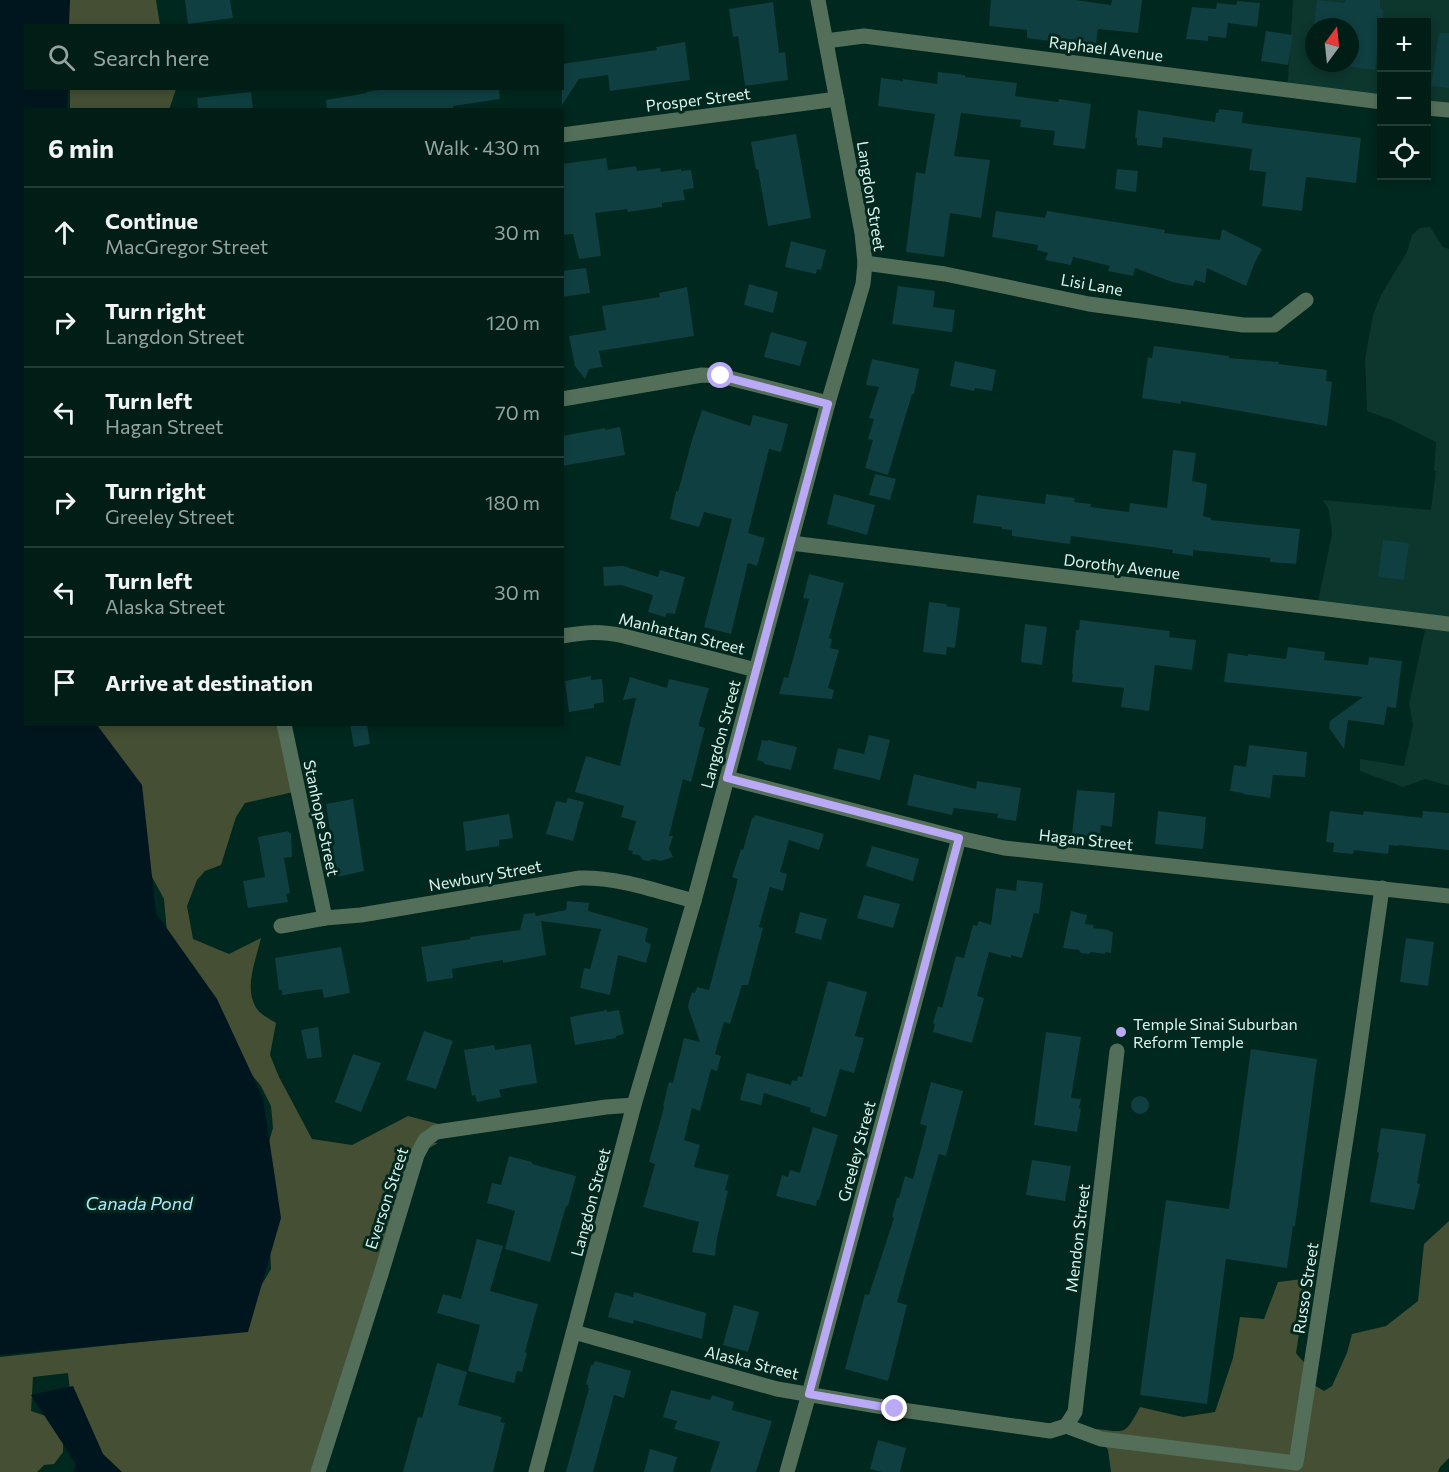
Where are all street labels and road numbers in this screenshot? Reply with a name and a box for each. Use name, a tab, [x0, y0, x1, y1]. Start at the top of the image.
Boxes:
street label: Raphael Avenue	[1048, 32, 1164, 64]
street label: Prosper Street	[645, 83, 752, 115]
street label: Langdon Street	[854, 139, 890, 253]
street label: Lisi Lane	[1059, 269, 1125, 299]
street label: Dorothy Avenue	[1063, 549, 1181, 583]
street label: Manhattan Street	[617, 608, 747, 658]
street label: Langdon Street	[696, 677, 744, 790]
street label: Stanhope Street	[300, 758, 344, 878]
street label: Hagan Street	[1038, 825, 1135, 853]
street label: Newbury Street	[427, 856, 543, 894]
street label: Greeley Street	[833, 1098, 879, 1203]
street label: Everson Street	[361, 1144, 412, 1251]
street label: Langdon Street	[566, 1145, 614, 1258]
street label: Mendon Street	[1061, 1182, 1093, 1293]
street label: Russo Street	[1288, 1241, 1322, 1335]
street label: Alaska Street	[703, 1341, 801, 1383]

